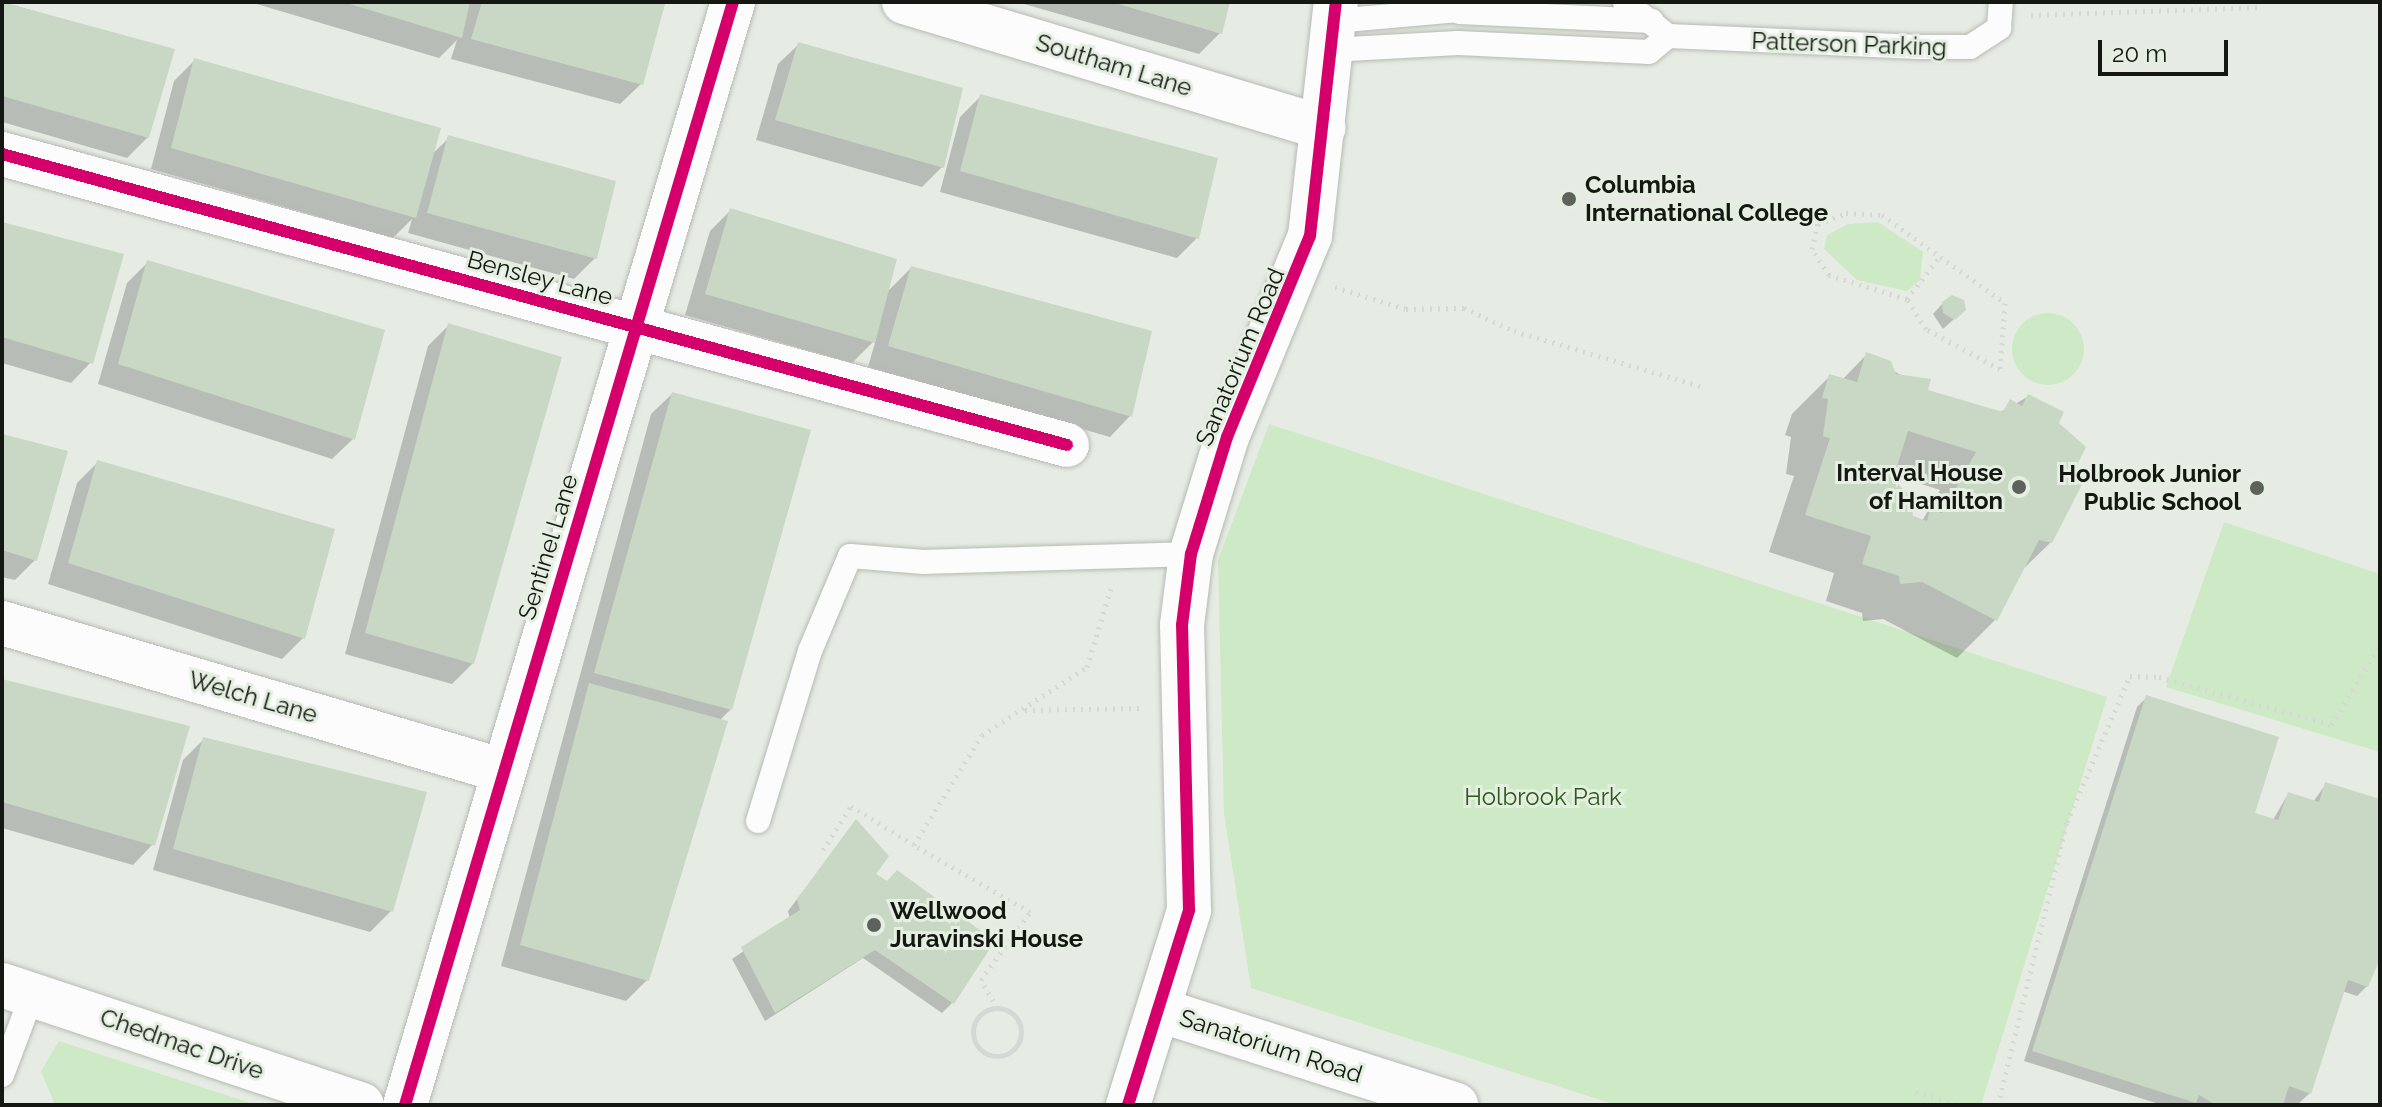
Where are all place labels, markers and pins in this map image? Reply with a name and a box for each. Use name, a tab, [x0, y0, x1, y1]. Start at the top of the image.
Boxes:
place label: Columbia International College	[1585, 171, 1829, 227]
marker: Columbia International College	[1560, 190, 1578, 208]
place label: Interval House of Hamilton	[1836, 459, 2003, 515]
place label: Holbrook Junior Public School	[2058, 460, 2241, 516]
marker: Interval House of Hamilton	[2010, 478, 2028, 496]
marker: Holbrook Junior Public School	[2248, 479, 2266, 497]
place label: Wellwood Juravinski House	[890, 897, 1083, 953]
marker: Wellwood Juravinski House	[865, 916, 883, 934]

